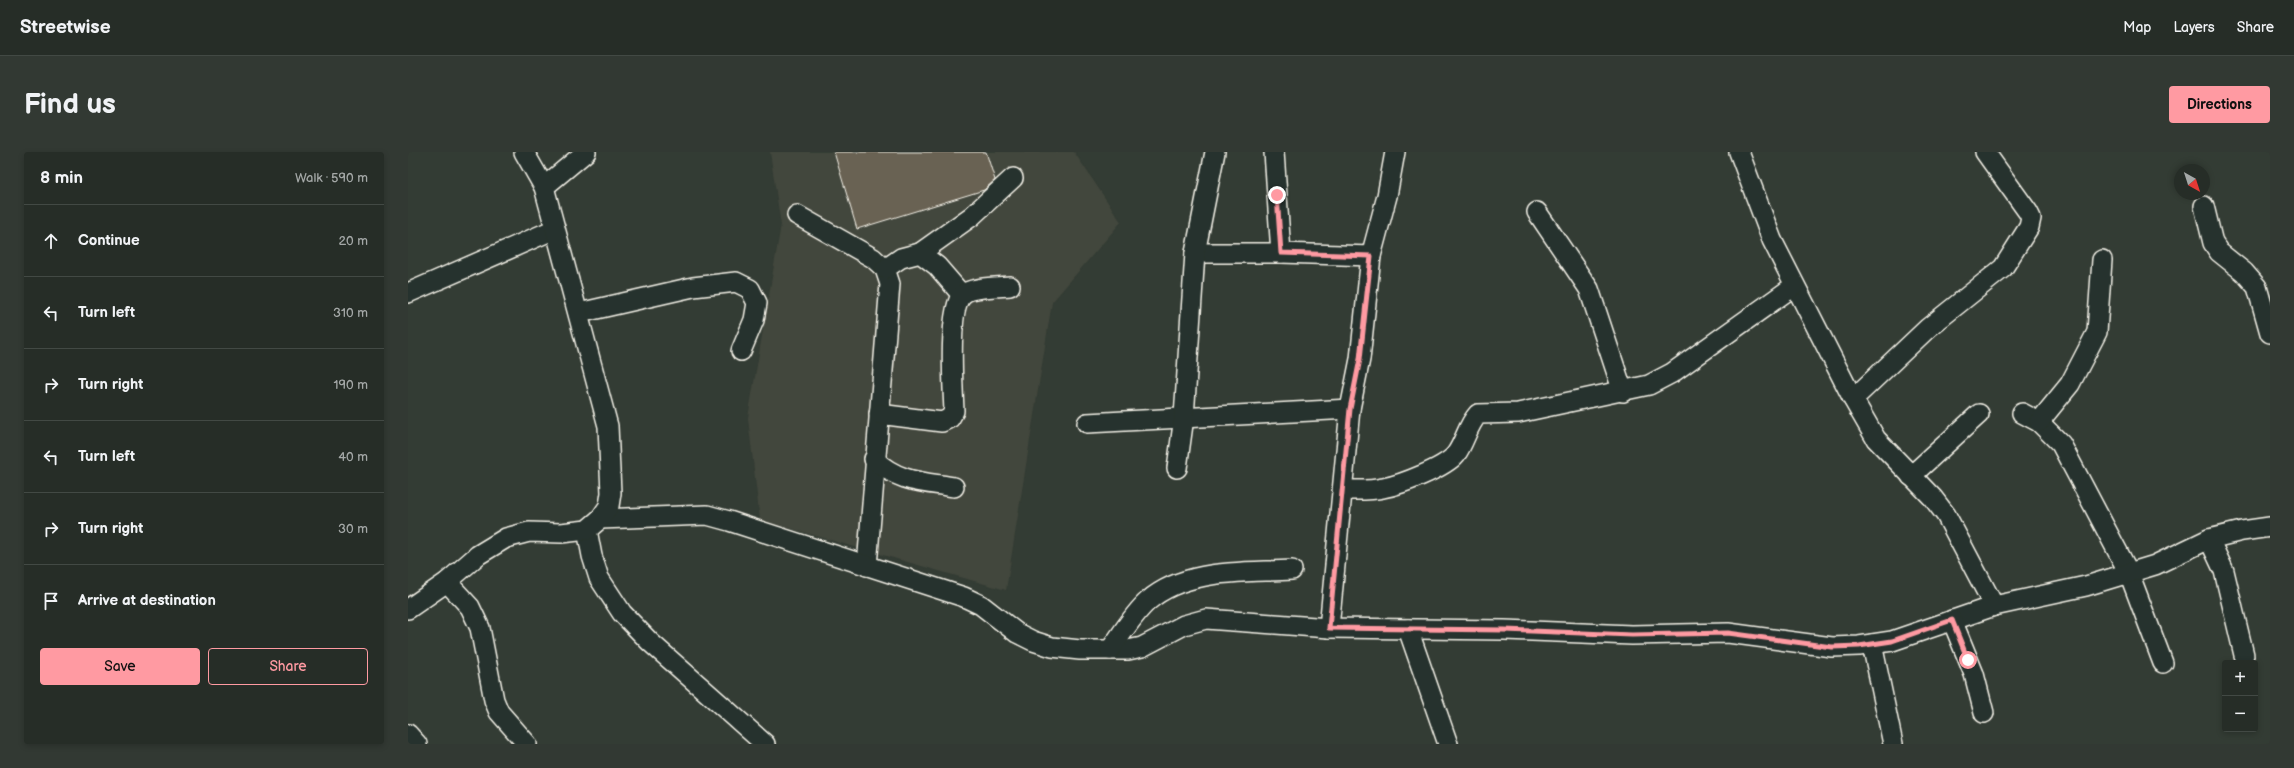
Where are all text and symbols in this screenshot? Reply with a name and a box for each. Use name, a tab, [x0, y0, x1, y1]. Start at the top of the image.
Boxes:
text: Streetwise	[20, 16, 111, 39]
text: Map	[2123, 19, 2151, 36]
text: Layers	[2173, 19, 2215, 36]
text: Share	[2237, 19, 2274, 36]
button: Directions	[2169, 86, 2270, 123]
text: Find us	[24, 88, 116, 121]
north arrow	[2174, 164, 2210, 200]
text: 8 min	[40, 168, 83, 188]
text: Walk · 590 m	[295, 170, 368, 186]
route end	[1268, 186, 1286, 204]
icon: ahead	[40, 230, 62, 252]
text: Continue	[78, 231, 140, 250]
text: 20 m	[338, 233, 368, 249]
icon: left	[40, 302, 62, 324]
text: Turn left	[78, 303, 135, 322]
text: 310 m	[333, 305, 368, 321]
icon: right	[40, 374, 62, 396]
text: Turn right	[78, 375, 143, 394]
text: 190 m	[334, 377, 368, 393]
icon: left	[40, 446, 62, 468]
text: Turn left	[78, 447, 135, 466]
text: 40 m	[338, 449, 368, 465]
icon: right	[40, 518, 62, 540]
text: Turn right	[78, 519, 143, 538]
text: 30 m	[338, 521, 368, 537]
icon: arrive	[40, 590, 62, 612]
text: Arrive at destination	[78, 591, 216, 610]
button: Save	[40, 648, 200, 685]
button: Share	[208, 648, 368, 685]
route start	[1959, 651, 1977, 669]
map controls	[2222, 660, 2258, 732]
button: +	[2222, 660, 2258, 696]
button: −	[2222, 696, 2258, 732]

